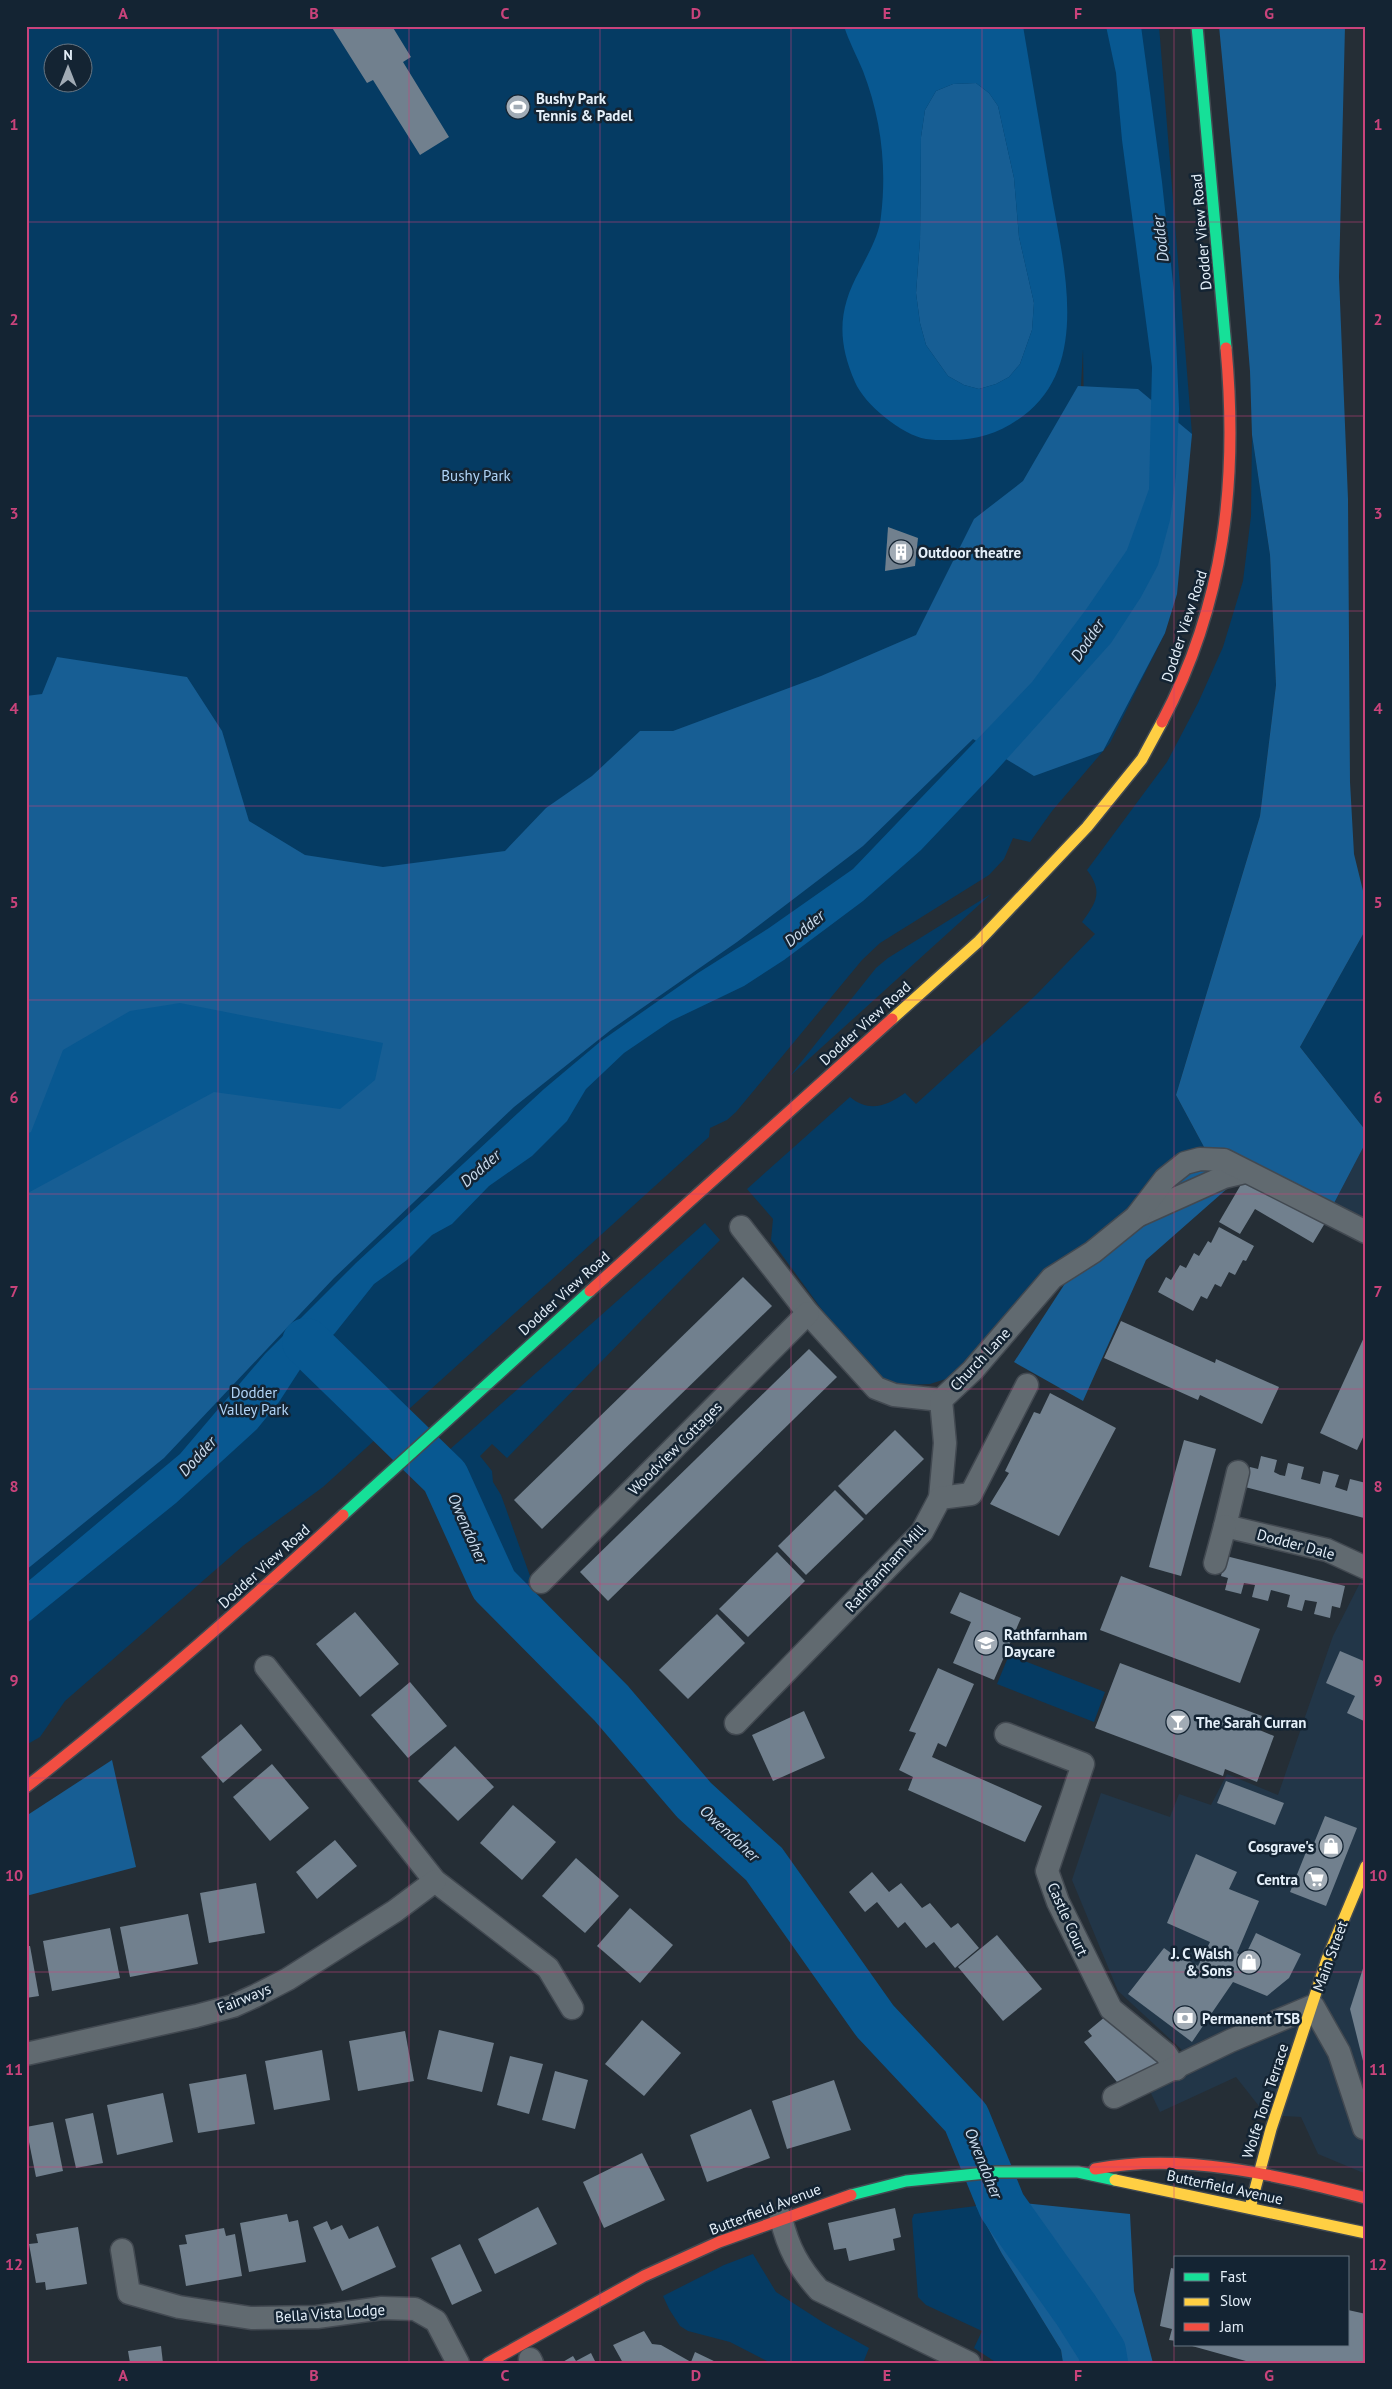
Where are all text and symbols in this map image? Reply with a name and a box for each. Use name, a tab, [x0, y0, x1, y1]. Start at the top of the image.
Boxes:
text: A	[118, 3, 128, 23]
text: B	[309, 3, 319, 23]
text: C	[501, 3, 510, 23]
text: D	[691, 3, 701, 23]
text: E	[883, 3, 891, 23]
text: F	[1074, 3, 1082, 23]
text: G	[1264, 3, 1274, 23]
north arrow	[42, 42, 92, 92]
text: N	[63, 46, 73, 64]
place label: Bushy Park Tennis & Padel	[536, 89, 633, 125]
sports icon: Bushy Park Tennis & Padel	[505, 94, 531, 120]
text: 1	[9, 114, 19, 134]
text: 1	[1373, 114, 1383, 134]
street label: Dodder View Road	[1186, 173, 1216, 291]
water label: Dodder	[1147, 213, 1173, 263]
text: 2	[9, 309, 19, 329]
text: 2	[1373, 309, 1383, 329]
park label: Bushy Park	[441, 466, 512, 485]
text: 3	[9, 503, 19, 523]
text: 3	[1373, 503, 1383, 523]
building icon: Outdoor theatre	[888, 539, 914, 565]
place label: Outdoor theatre	[918, 543, 1022, 562]
street label: Dodder View Road	[1157, 568, 1211, 684]
water label: Dodder	[1066, 614, 1109, 665]
text: 4	[9, 698, 19, 718]
text: 4	[1373, 698, 1383, 718]
text: 5	[9, 892, 19, 912]
text: 5	[1373, 892, 1383, 912]
water label: Dodder	[780, 904, 830, 951]
street label: Dodder View Road	[815, 977, 915, 1069]
text: 6	[9, 1087, 19, 1107]
text: 6	[1373, 1087, 1383, 1107]
water label: Dodder	[456, 1144, 506, 1191]
street label: Dodder View Road	[514, 1247, 614, 1339]
text: 7	[9, 1281, 19, 1301]
text: 7	[1373, 1281, 1383, 1301]
street label: Church Lane	[946, 1323, 1014, 1395]
park label: Dodder Valley Park	[218, 1383, 289, 1419]
street label: Woodview Cottages	[624, 1397, 726, 1499]
water label: Dodder	[174, 1431, 221, 1480]
text: 8	[9, 1476, 19, 1496]
text: 8	[1373, 1476, 1383, 1496]
water label: Owendoher	[444, 1490, 493, 1568]
street label: Dodder View Road	[214, 1520, 314, 1612]
street label: Rathfarnham Mill	[841, 1520, 930, 1616]
street label: Dodder Dale	[1255, 1524, 1337, 1564]
place label: Rathfarnham Daycare	[1004, 1625, 1087, 1661]
school or university icon: Rathfarnham Daycare	[973, 1630, 999, 1656]
text: 9	[9, 1670, 19, 1690]
text: 9	[1373, 1670, 1383, 1690]
bar icon: The Sarah Curran	[1165, 1709, 1191, 1735]
place label: The Sarah Curran	[1196, 1713, 1306, 1732]
water label: Owendoher	[696, 1800, 765, 1867]
shop icon: Cosgrave's	[1318, 1833, 1344, 1859]
place label: Cosgrave's	[1248, 1837, 1314, 1856]
text: 10	[5, 1865, 23, 1885]
text: 10	[1369, 1865, 1387, 1885]
supermarket icon: Centra	[1303, 1866, 1329, 1892]
place label: Centra	[1256, 1870, 1298, 1889]
street label: Castle Court	[1043, 1880, 1093, 1958]
street label: Main Street	[1308, 1918, 1352, 1994]
place label: J. C Walsh & Sons	[1170, 1944, 1232, 1980]
shop icon: J. C Walsh & Sons	[1236, 1949, 1262, 1975]
street label: Fairways	[214, 1979, 274, 2017]
bank icon: Permanent TSB	[1172, 2005, 1198, 2031]
place label: Permanent TSB	[1202, 2009, 1300, 2028]
street label: Wolfe Tone Terrace	[1237, 2041, 1293, 2161]
text: 11	[5, 2059, 23, 2079]
text: 11	[1369, 2059, 1387, 2079]
water label: Owendoher	[961, 2125, 1008, 2203]
street label: Butterfield Avenue	[1165, 2165, 1285, 2209]
street label: Butterfield Avenue	[706, 2179, 824, 2239]
text: 12	[5, 2254, 23, 2274]
text: 12	[1369, 2254, 1387, 2274]
legend	[1174, 2256, 1350, 2346]
text: Fast	[1220, 2267, 1247, 2286]
text: Slow	[1220, 2291, 1251, 2310]
street label: Bella Vista Lodge	[274, 2300, 386, 2326]
text: Jam	[1219, 2317, 1244, 2336]
text: A	[118, 2365, 128, 2385]
text: B	[309, 2365, 319, 2385]
text: C	[501, 2365, 510, 2385]
text: D	[691, 2365, 701, 2385]
text: E	[883, 2365, 891, 2385]
text: F	[1074, 2365, 1082, 2385]
text: G	[1264, 2365, 1274, 2385]

